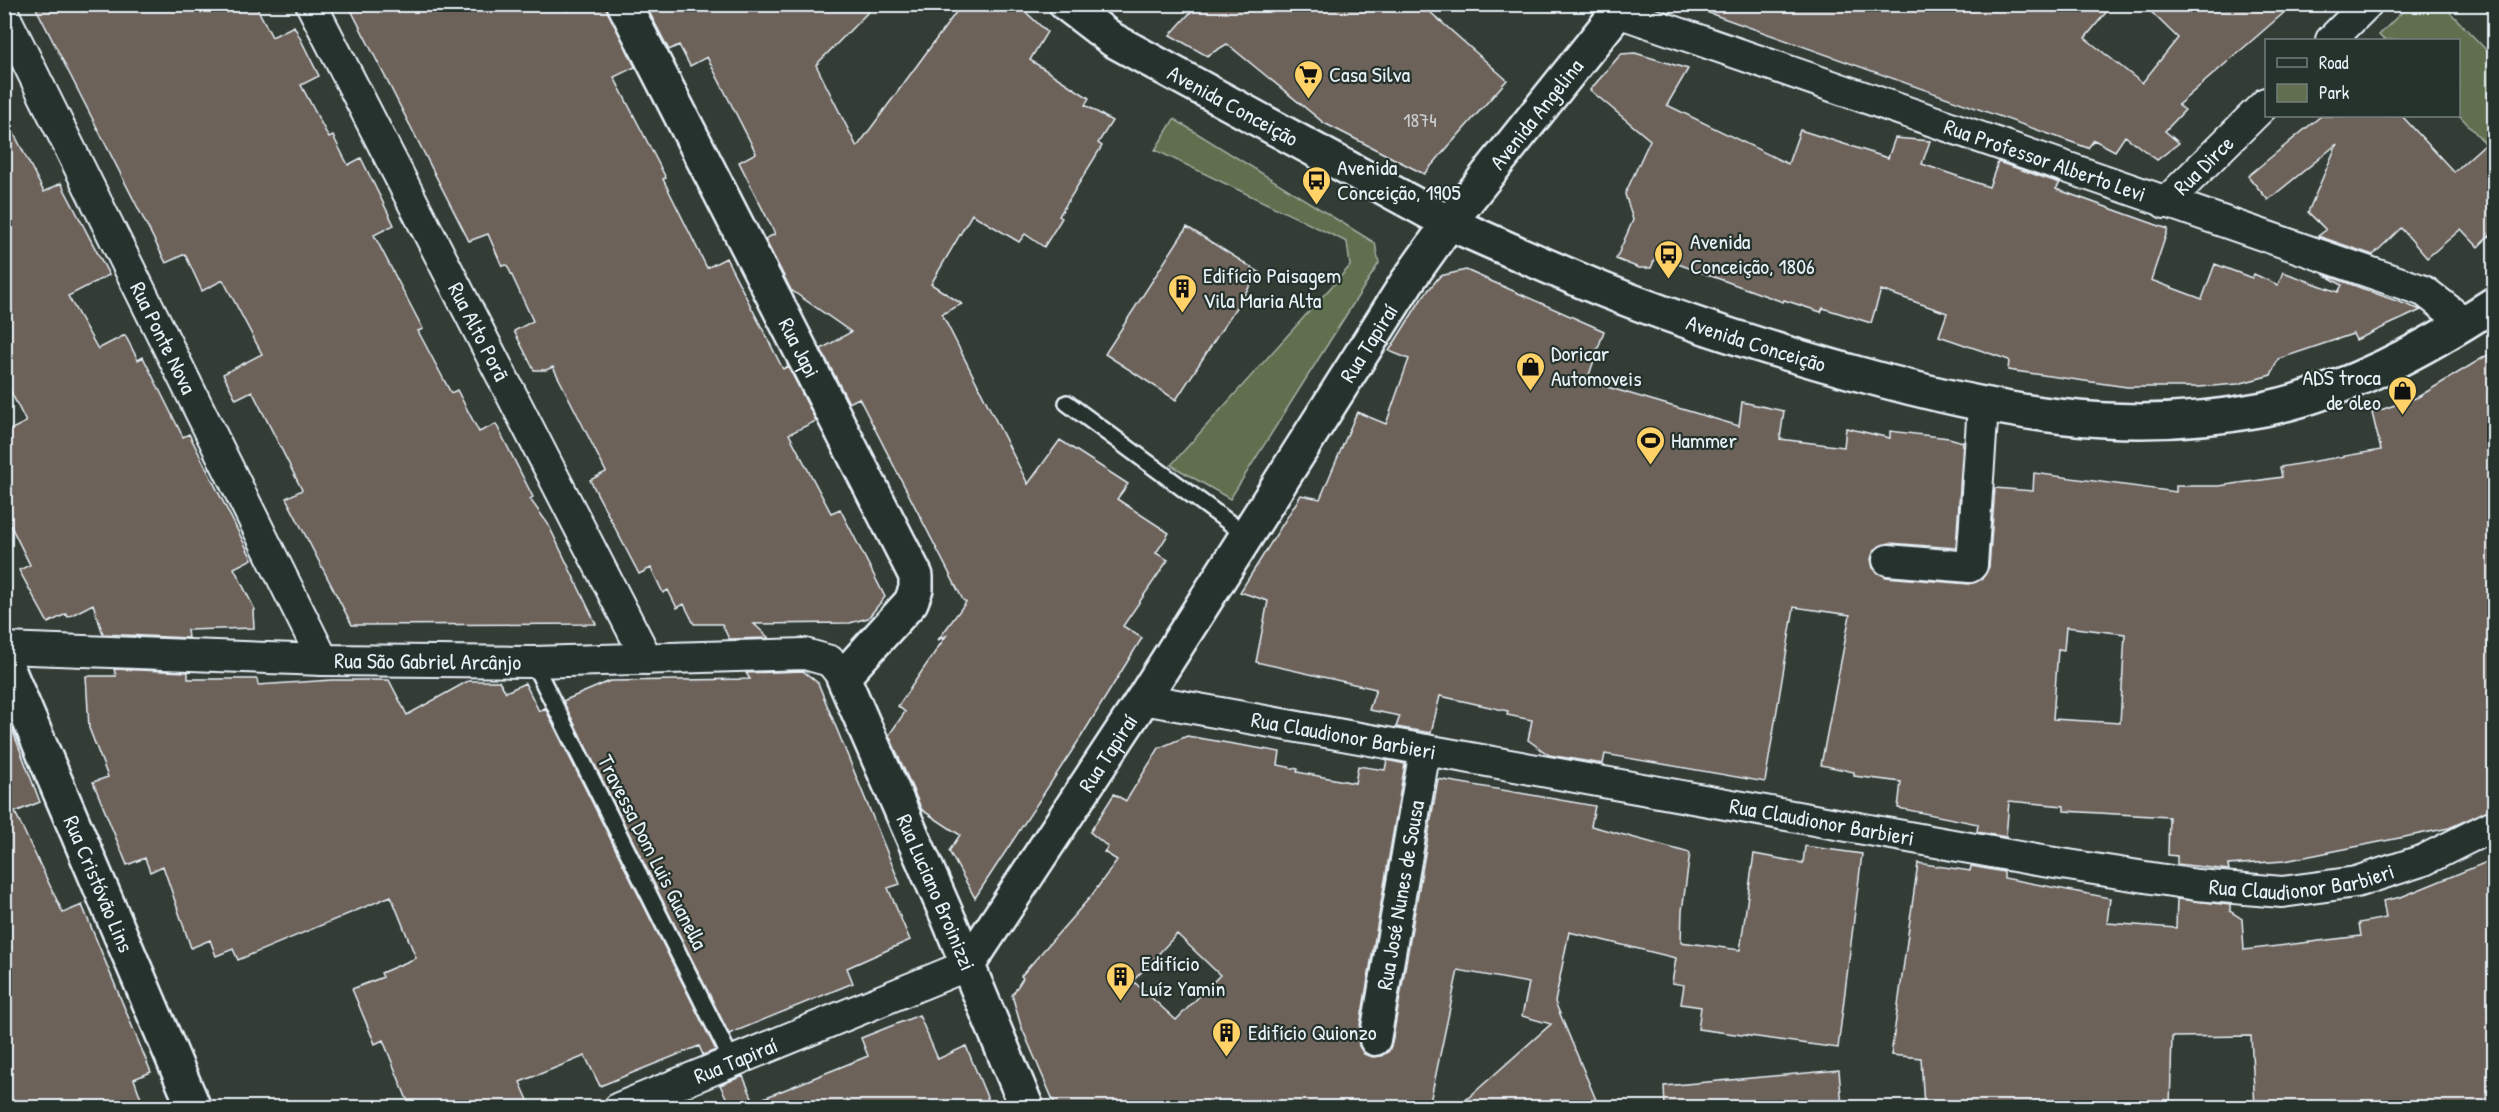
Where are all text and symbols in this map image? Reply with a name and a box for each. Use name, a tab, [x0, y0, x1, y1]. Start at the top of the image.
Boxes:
legend	[2265, 39, 2460, 117]
text: Road	[2319, 50, 2349, 75]
street label: Avenida Angelina	[1483, 52, 1590, 176]
street label: Avenida Conceição	[1162, 58, 1304, 153]
supermarket icon: Casa Silva	[1292, 58, 1324, 100]
place label: Casa Silva	[1329, 59, 1411, 89]
text: Park	[2319, 80, 2350, 105]
house number: 1874	[1403, 106, 1437, 133]
street label: Rua Professor Alberto Levi	[1940, 111, 2150, 209]
street label: Rua Dirce	[2167, 128, 2240, 202]
place label: Avenida Conceição, 1905	[1337, 152, 1461, 207]
bus stop icon: Avenida Conceição, 1905	[1300, 164, 1332, 206]
place label: Avenida Conceição, 1806	[1690, 226, 1815, 281]
bus stop icon: Avenida Conceição, 1806	[1653, 238, 1685, 280]
place label: Edifício Paisagem Vila Maria Alta	[1203, 260, 1341, 315]
building icon: Edifício Paisagem Vila Maria Alta	[1166, 272, 1198, 314]
street label: Rua Ponte Nova	[123, 277, 204, 399]
street label: Rua Alto Porã	[441, 277, 517, 386]
street label: Rua Tapiraí	[1332, 298, 1405, 388]
street label: Avenida Conceição	[1682, 307, 1830, 379]
street label: Rua Japi	[772, 313, 827, 383]
place label: Doricar Automoveis	[1551, 338, 1642, 393]
shop icon: Doricar Automoveis	[1514, 350, 1546, 392]
place label: ADS troca de oleo	[2303, 362, 2381, 417]
shop icon: ADS troca de oleo	[2386, 374, 2418, 416]
sports icon: Hammer	[1634, 424, 1666, 466]
place label: Hammer	[1671, 425, 1738, 455]
street label: Rua São Gabriel Arcânjo	[334, 645, 522, 677]
street label: Rua Claudionor Barbieri	[1249, 704, 1438, 767]
street label: Rua Tapiraí	[1071, 708, 1144, 798]
street label: Travessa Dom Luis Guanella	[591, 749, 715, 955]
street label: Rua Claudionor Barbieri	[1727, 790, 1917, 853]
street label: Rua José Nunes de Sousa	[1369, 798, 1431, 992]
street label: Rua Luciano Broinizzi	[890, 809, 983, 975]
street label: Rua Cristóvão Lins	[57, 811, 141, 957]
street label: Rua Claudionor Barbieri	[2208, 856, 2398, 907]
place label: Edifício Luíz Yamin	[1141, 948, 1226, 1003]
building icon: Edifício Luíz Yamin	[1104, 960, 1136, 1002]
building icon: Edifício Quionzo	[1211, 1016, 1243, 1058]
place label: Edifício Quionzo	[1248, 1017, 1377, 1047]
street label: Rua Tapiraí	[689, 1030, 782, 1091]

